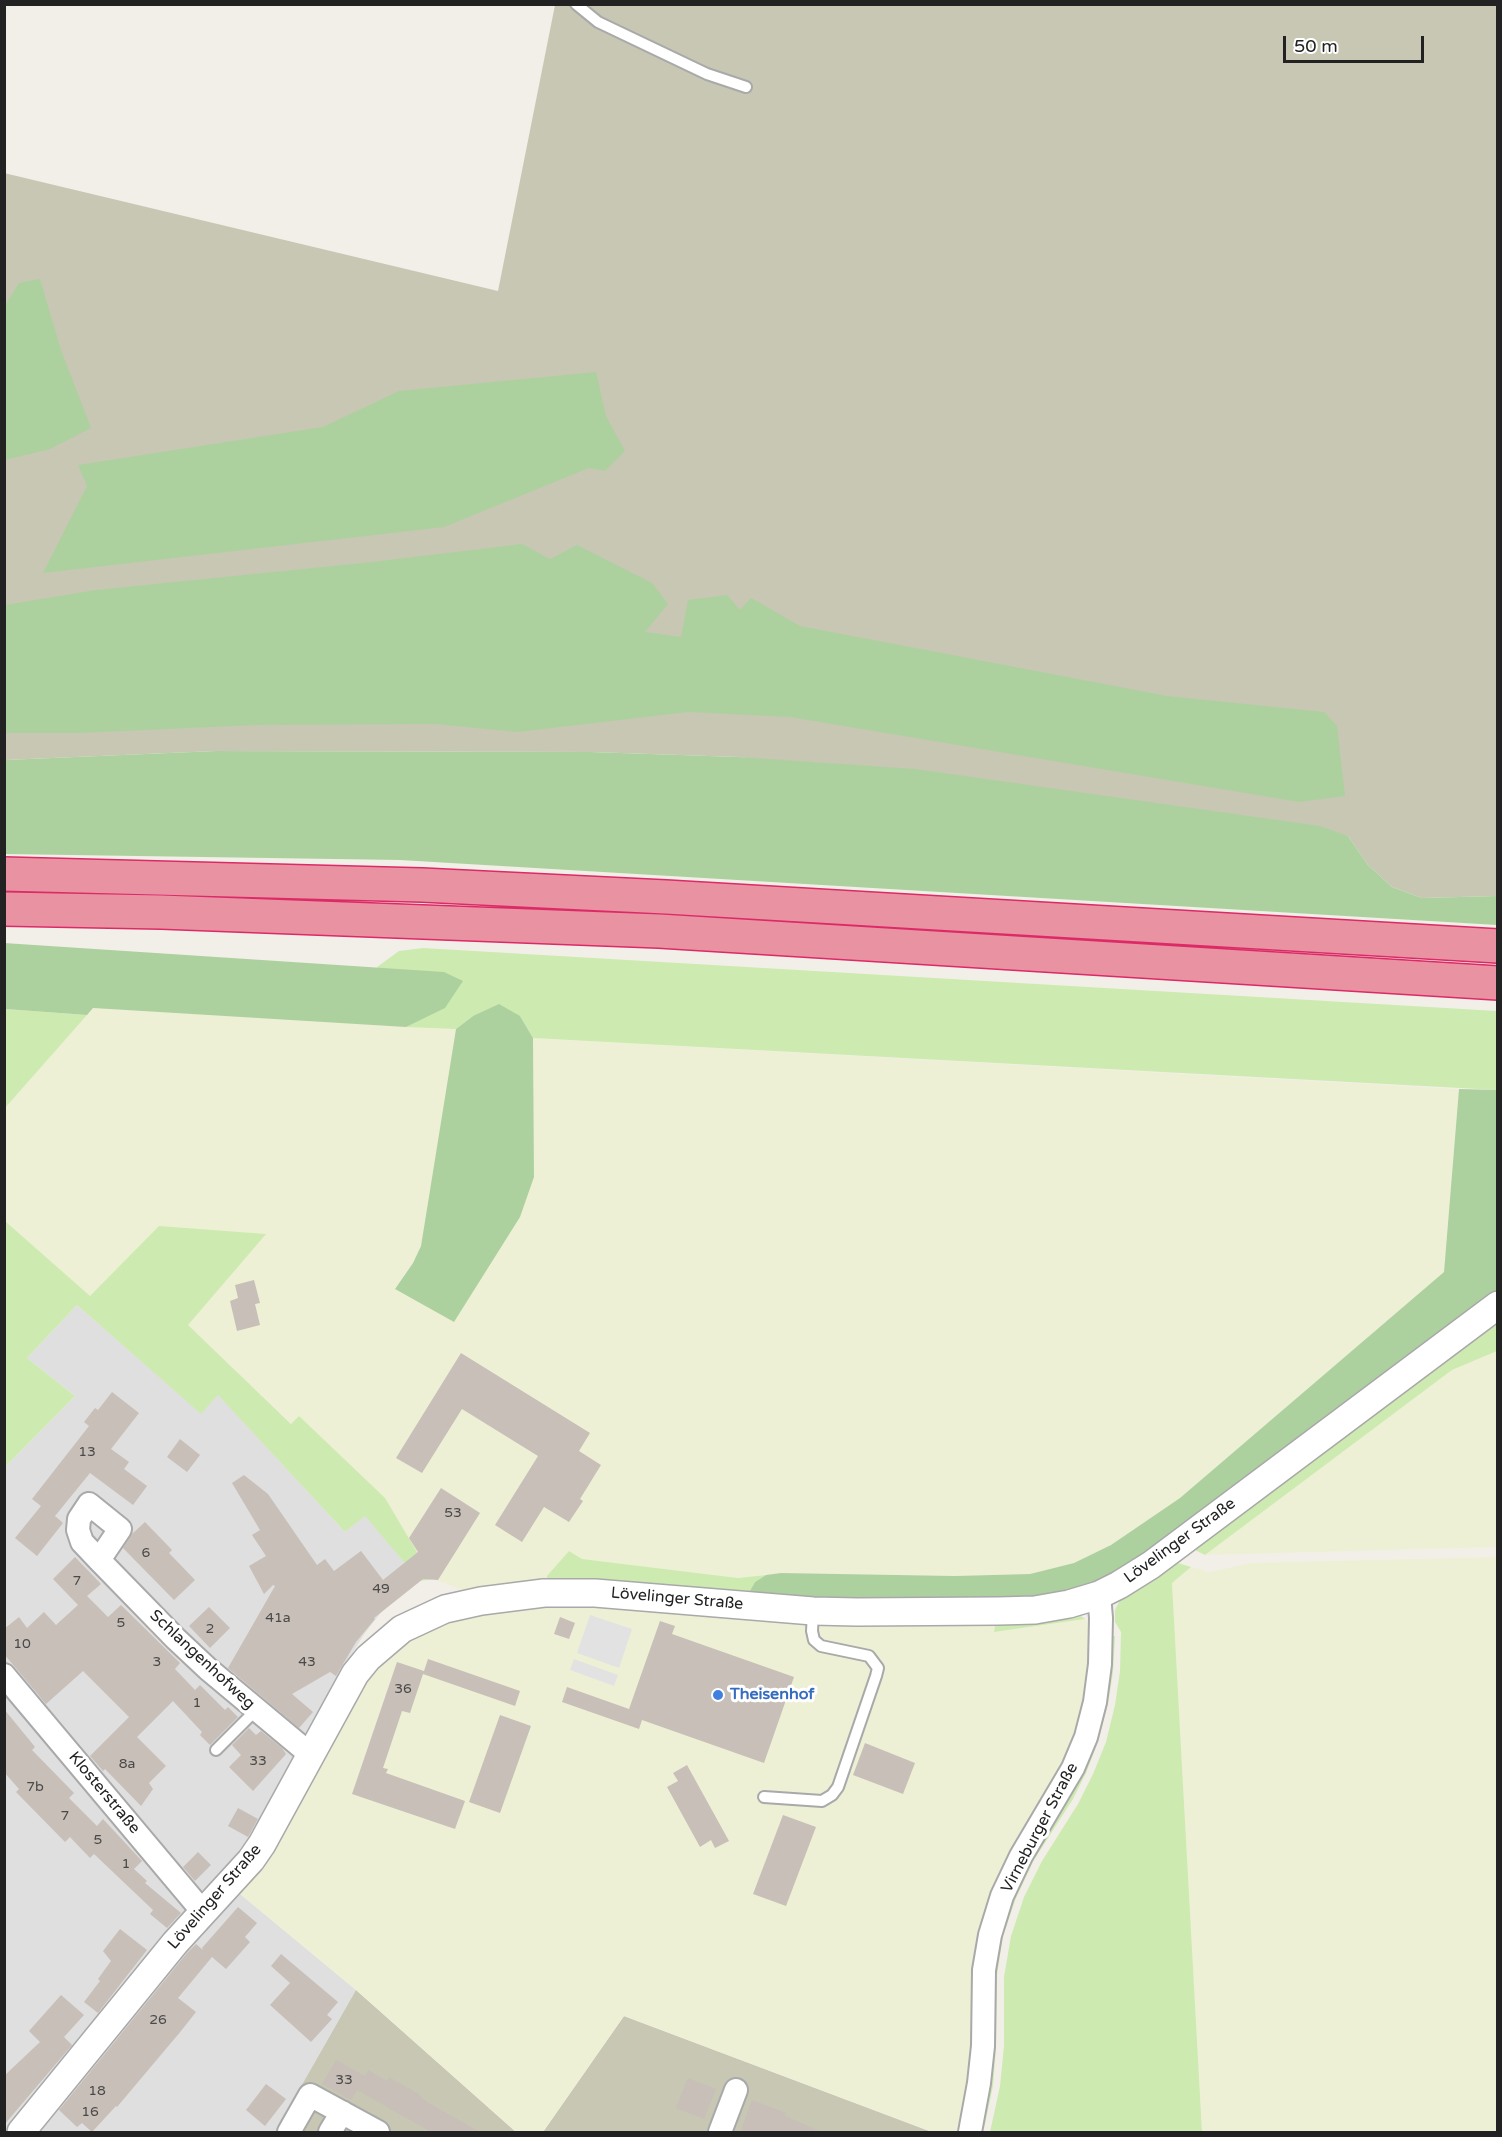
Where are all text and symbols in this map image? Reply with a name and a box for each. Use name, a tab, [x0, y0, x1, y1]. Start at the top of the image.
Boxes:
scale bar	[1286, 24, 1427, 62]
text: 50 m	[1294, 35, 1338, 57]
house number: 13	[78, 1444, 96, 1460]
street label: Lövelinger Straße	[1121, 1494, 1239, 1588]
house number: 53	[444, 1505, 462, 1521]
house number: 6	[142, 1545, 150, 1561]
house number: 7	[73, 1573, 81, 1589]
house number: 49	[372, 1581, 390, 1597]
street label: Lövelinger Straße	[610, 1584, 744, 1614]
street label: Schlangenhofweg	[145, 1606, 259, 1714]
house number: 41a	[265, 1610, 291, 1626]
house number: 5	[117, 1615, 125, 1631]
house number: 2	[206, 1621, 214, 1637]
house number: 10	[13, 1636, 31, 1652]
house number: 3	[153, 1654, 161, 1670]
house number: 43	[298, 1654, 316, 1670]
house number: 36	[394, 1681, 412, 1697]
place label: Theisenhof	[730, 1685, 814, 1705]
marker: Theisenhof	[711, 1688, 725, 1702]
house number: 1	[193, 1695, 201, 1711]
street label: Klosterstraße	[64, 1748, 144, 1838]
house number: 33	[249, 1753, 267, 1769]
house number: 8a	[119, 1756, 135, 1772]
street label: Virneburger Straße	[998, 1760, 1082, 1896]
house number: 7b	[26, 1779, 44, 1795]
house number: 7	[61, 1808, 69, 1824]
house number: 5	[94, 1832, 102, 1848]
street label: Lövelinger Straße	[164, 1841, 266, 1953]
house number: 1	[122, 1856, 130, 1872]
house number: 26	[149, 2012, 167, 2028]
house number: 33	[335, 2072, 353, 2088]
house number: 18	[88, 2083, 106, 2099]
house number: 16	[81, 2104, 99, 2120]

